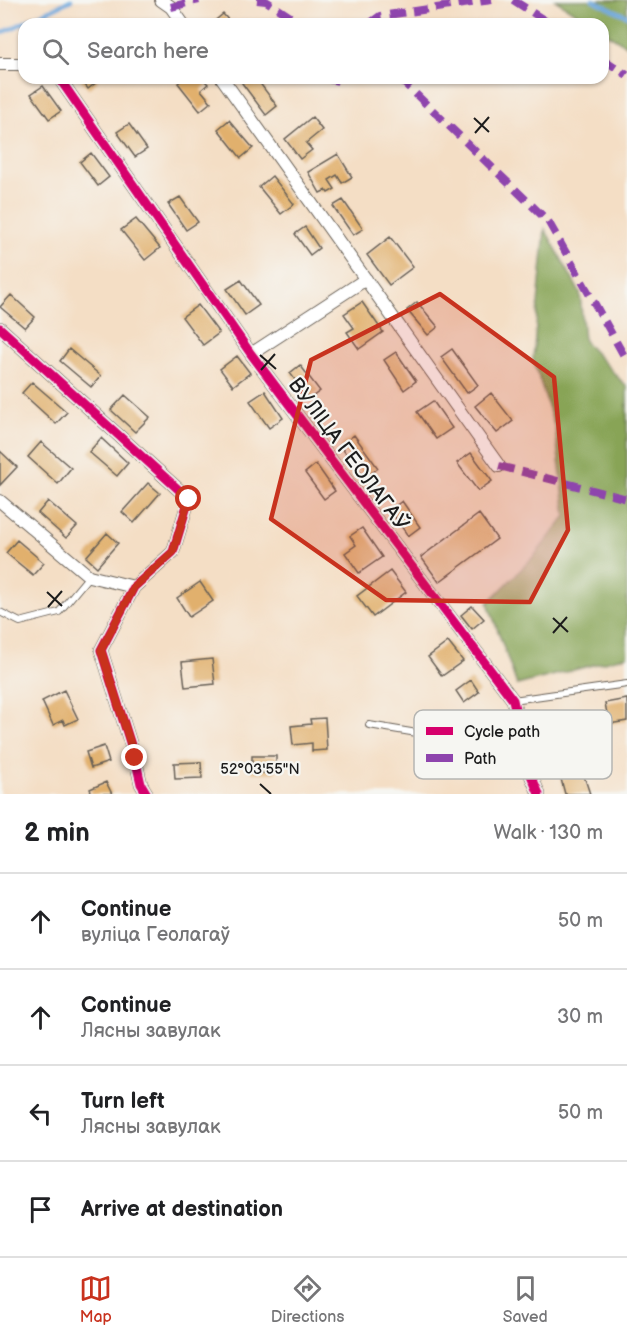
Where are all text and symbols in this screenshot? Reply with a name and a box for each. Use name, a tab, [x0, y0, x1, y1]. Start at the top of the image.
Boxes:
search box	[18, 18, 609, 84]
icon: search	[39, 35, 72, 68]
text: Search here	[87, 38, 209, 65]
street label: ВУЛІЦА ГЕОЛАГАЎ	[283, 373, 414, 536]
route start	[175, 485, 201, 511]
legend	[414, 710, 612, 779]
text: Cycle path	[464, 723, 540, 742]
route end	[121, 744, 147, 770]
text: Path	[464, 750, 496, 769]
text: 52°03'55"N	[220, 760, 300, 779]
text: 2 min	[24, 818, 90, 849]
text: Walk · 130 m	[494, 821, 603, 845]
text: Continue	[81, 896, 171, 923]
icon: ahead	[24, 905, 57, 938]
text: 50 m	[558, 909, 603, 933]
text: вуліца Геолагаў	[81, 923, 230, 947]
text: Continue	[81, 992, 171, 1019]
icon: ahead	[24, 1001, 57, 1034]
text: 30 m	[557, 1005, 603, 1029]
text: Лясны завулак	[81, 1019, 221, 1043]
text: Turn left	[81, 1088, 165, 1115]
icon: left	[24, 1097, 57, 1130]
text: 50 m	[558, 1101, 603, 1125]
text: Лясны завулак	[81, 1115, 221, 1139]
icon: arrive	[24, 1193, 57, 1226]
text: Arrive at destination	[81, 1196, 283, 1223]
tab: Map	[79, 1272, 112, 1327]
tab: Directions	[271, 1272, 344, 1327]
tab: Saved	[503, 1272, 548, 1327]

